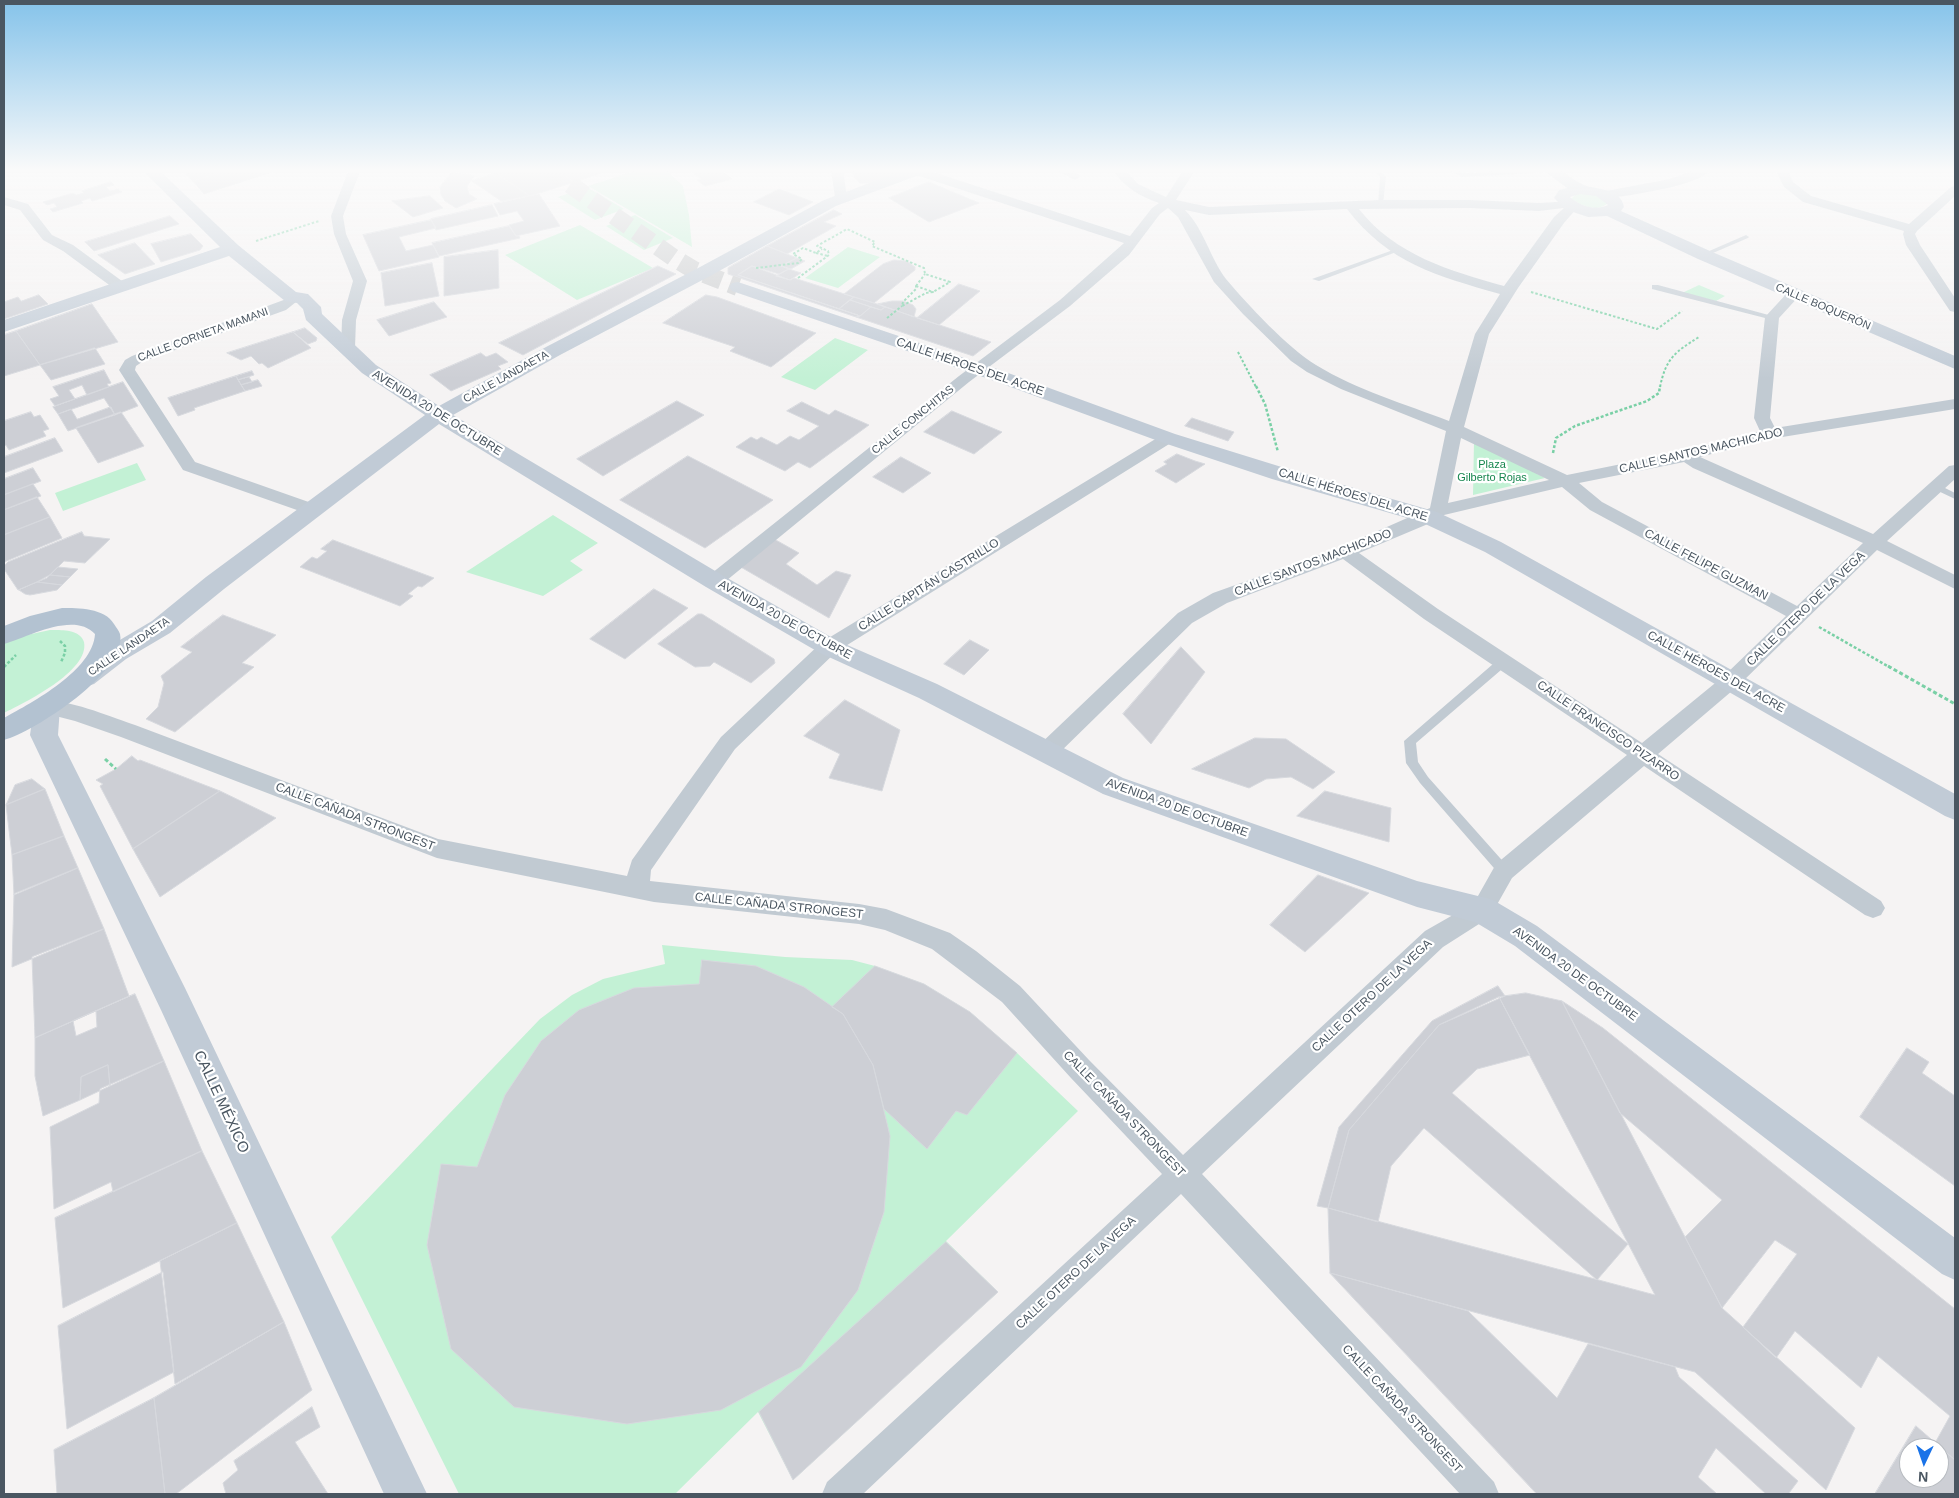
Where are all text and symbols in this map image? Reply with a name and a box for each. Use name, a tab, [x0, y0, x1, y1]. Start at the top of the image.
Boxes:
street label: CALLE BOQUERÓN	[1773, 281, 1873, 333]
street label: CALLE CORNETA MAMANI	[136, 305, 270, 365]
street label: CALLE HÉROES DEL ACRE	[894, 335, 1046, 399]
street label: CALLE LANDAETA	[461, 348, 551, 406]
street label: AVENIDA 20 DE OCTUBRE	[369, 367, 505, 459]
street label: CALLE CONCHITAS	[869, 383, 957, 457]
street label: CALLE SANTOS MACHICADO	[1618, 425, 1784, 477]
park label: Plaza Gilberto Rojas	[1457, 458, 1527, 484]
street label: CALLE HÉROES DEL ACRE	[1277, 465, 1429, 525]
street label: CALLE SANTOS MACHICADO	[1232, 526, 1394, 600]
street label: CALLE FELIPE GUZMAN	[1642, 526, 1770, 604]
street label: CALLE CAPITÁN CASTRILLO	[856, 536, 1002, 634]
street label: CALLE OTERO DE LA VEGA	[1744, 549, 1868, 669]
street label: AVENIDA 20 DE OCTUBRE	[716, 577, 854, 663]
street label: CALLE LANDAETA	[86, 615, 172, 679]
street label: CALLE HÉROES DEL ACRE	[1645, 628, 1787, 716]
street label: CALLE FRANCISCO PIZARRO	[1534, 678, 1682, 784]
street label: AVENIDA 20 DE OCTUBRE	[1104, 776, 1250, 840]
street label: CALLE CAÑADA STRONGEST	[273, 780, 437, 854]
street label: CALLE CAÑADA STRONGEST	[694, 890, 864, 922]
street label: AVENIDA 20 DE OCTUBRE	[1510, 924, 1640, 1024]
street label: CALLE OTERO DE LA VEGA	[1309, 937, 1435, 1055]
street label: CALLE MÉXICO	[189, 1048, 253, 1156]
street label: CALLE CAÑADA STRONGEST	[1060, 1048, 1188, 1180]
street label: CALLE OTERO DE LA VEGA	[1013, 1214, 1139, 1332]
street label: CALLE CAÑADA STRONGEST	[1339, 1342, 1465, 1476]
north arrow	[1899, 1438, 1949, 1488]
text: N	[1918, 1469, 1929, 1485]

